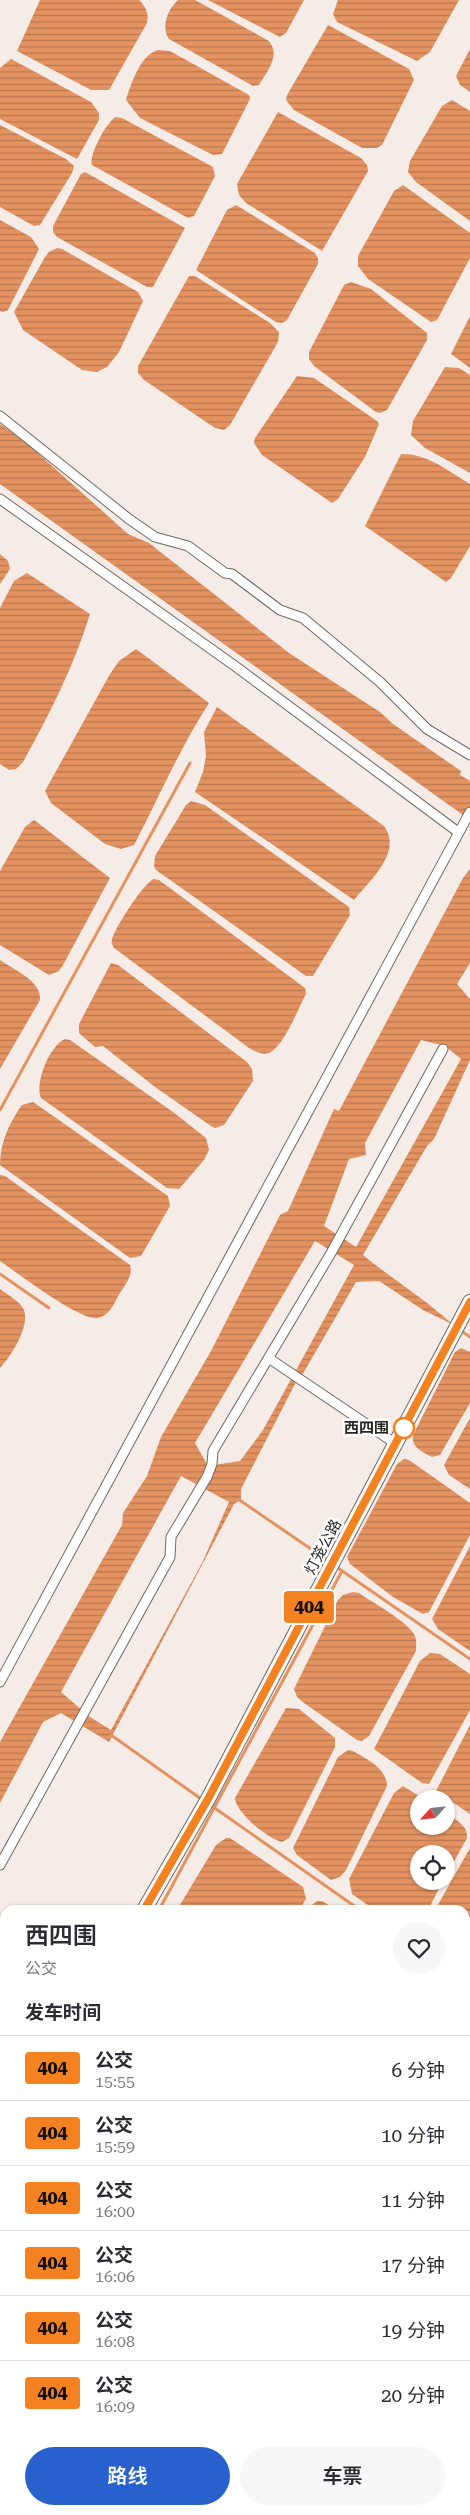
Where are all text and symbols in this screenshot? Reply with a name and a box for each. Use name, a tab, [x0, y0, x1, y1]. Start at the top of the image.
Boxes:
marker: 西四围	[393, 1417, 415, 1439]
place label: 西四围	[344, 1419, 389, 1437]
street label: 灯笼公路	[301, 1516, 345, 1578]
line badge: 404	[280, 1591, 338, 1623]
text: 404	[294, 1596, 324, 1617]
north arrow	[410, 1790, 455, 1835]
map controls	[410, 1790, 455, 1890]
button: locate	[410, 1845, 455, 1890]
text: 西四围	[25, 1922, 97, 1950]
button: heart	[393, 1922, 445, 1974]
text: 公交	[25, 1959, 57, 1978]
text: 发车时间	[25, 2001, 101, 2024]
text: 公交	[95, 2049, 133, 2072]
text: 404	[37, 2057, 68, 2078]
text: 6 分钟	[392, 2059, 445, 2082]
text: 15:55	[95, 2072, 135, 2091]
text: 公交	[95, 2114, 133, 2137]
text: 404	[37, 2122, 68, 2143]
text: 10 分钟	[381, 2124, 445, 2147]
text: 15:59	[95, 2137, 135, 2156]
text: 公交	[95, 2179, 133, 2202]
text: 404	[37, 2187, 68, 2208]
text: 11 分钟	[381, 2189, 445, 2212]
text: 16:00	[95, 2202, 135, 2221]
text: 公交	[95, 2244, 133, 2267]
text: 404	[37, 2252, 68, 2273]
text: 17 分钟	[381, 2254, 445, 2277]
text: 16:06	[95, 2267, 135, 2286]
text: 公交	[95, 2309, 133, 2332]
text: 404	[37, 2317, 68, 2338]
text: 19 分钟	[381, 2319, 445, 2342]
text: 16:08	[95, 2332, 135, 2351]
text: 公交	[95, 2374, 133, 2397]
text: 404	[37, 2382, 68, 2403]
text: 20 分钟	[381, 2384, 445, 2407]
text: 16:09	[95, 2397, 135, 2416]
button: 路线	[25, 2447, 230, 2505]
button: 车票	[240, 2447, 445, 2505]

